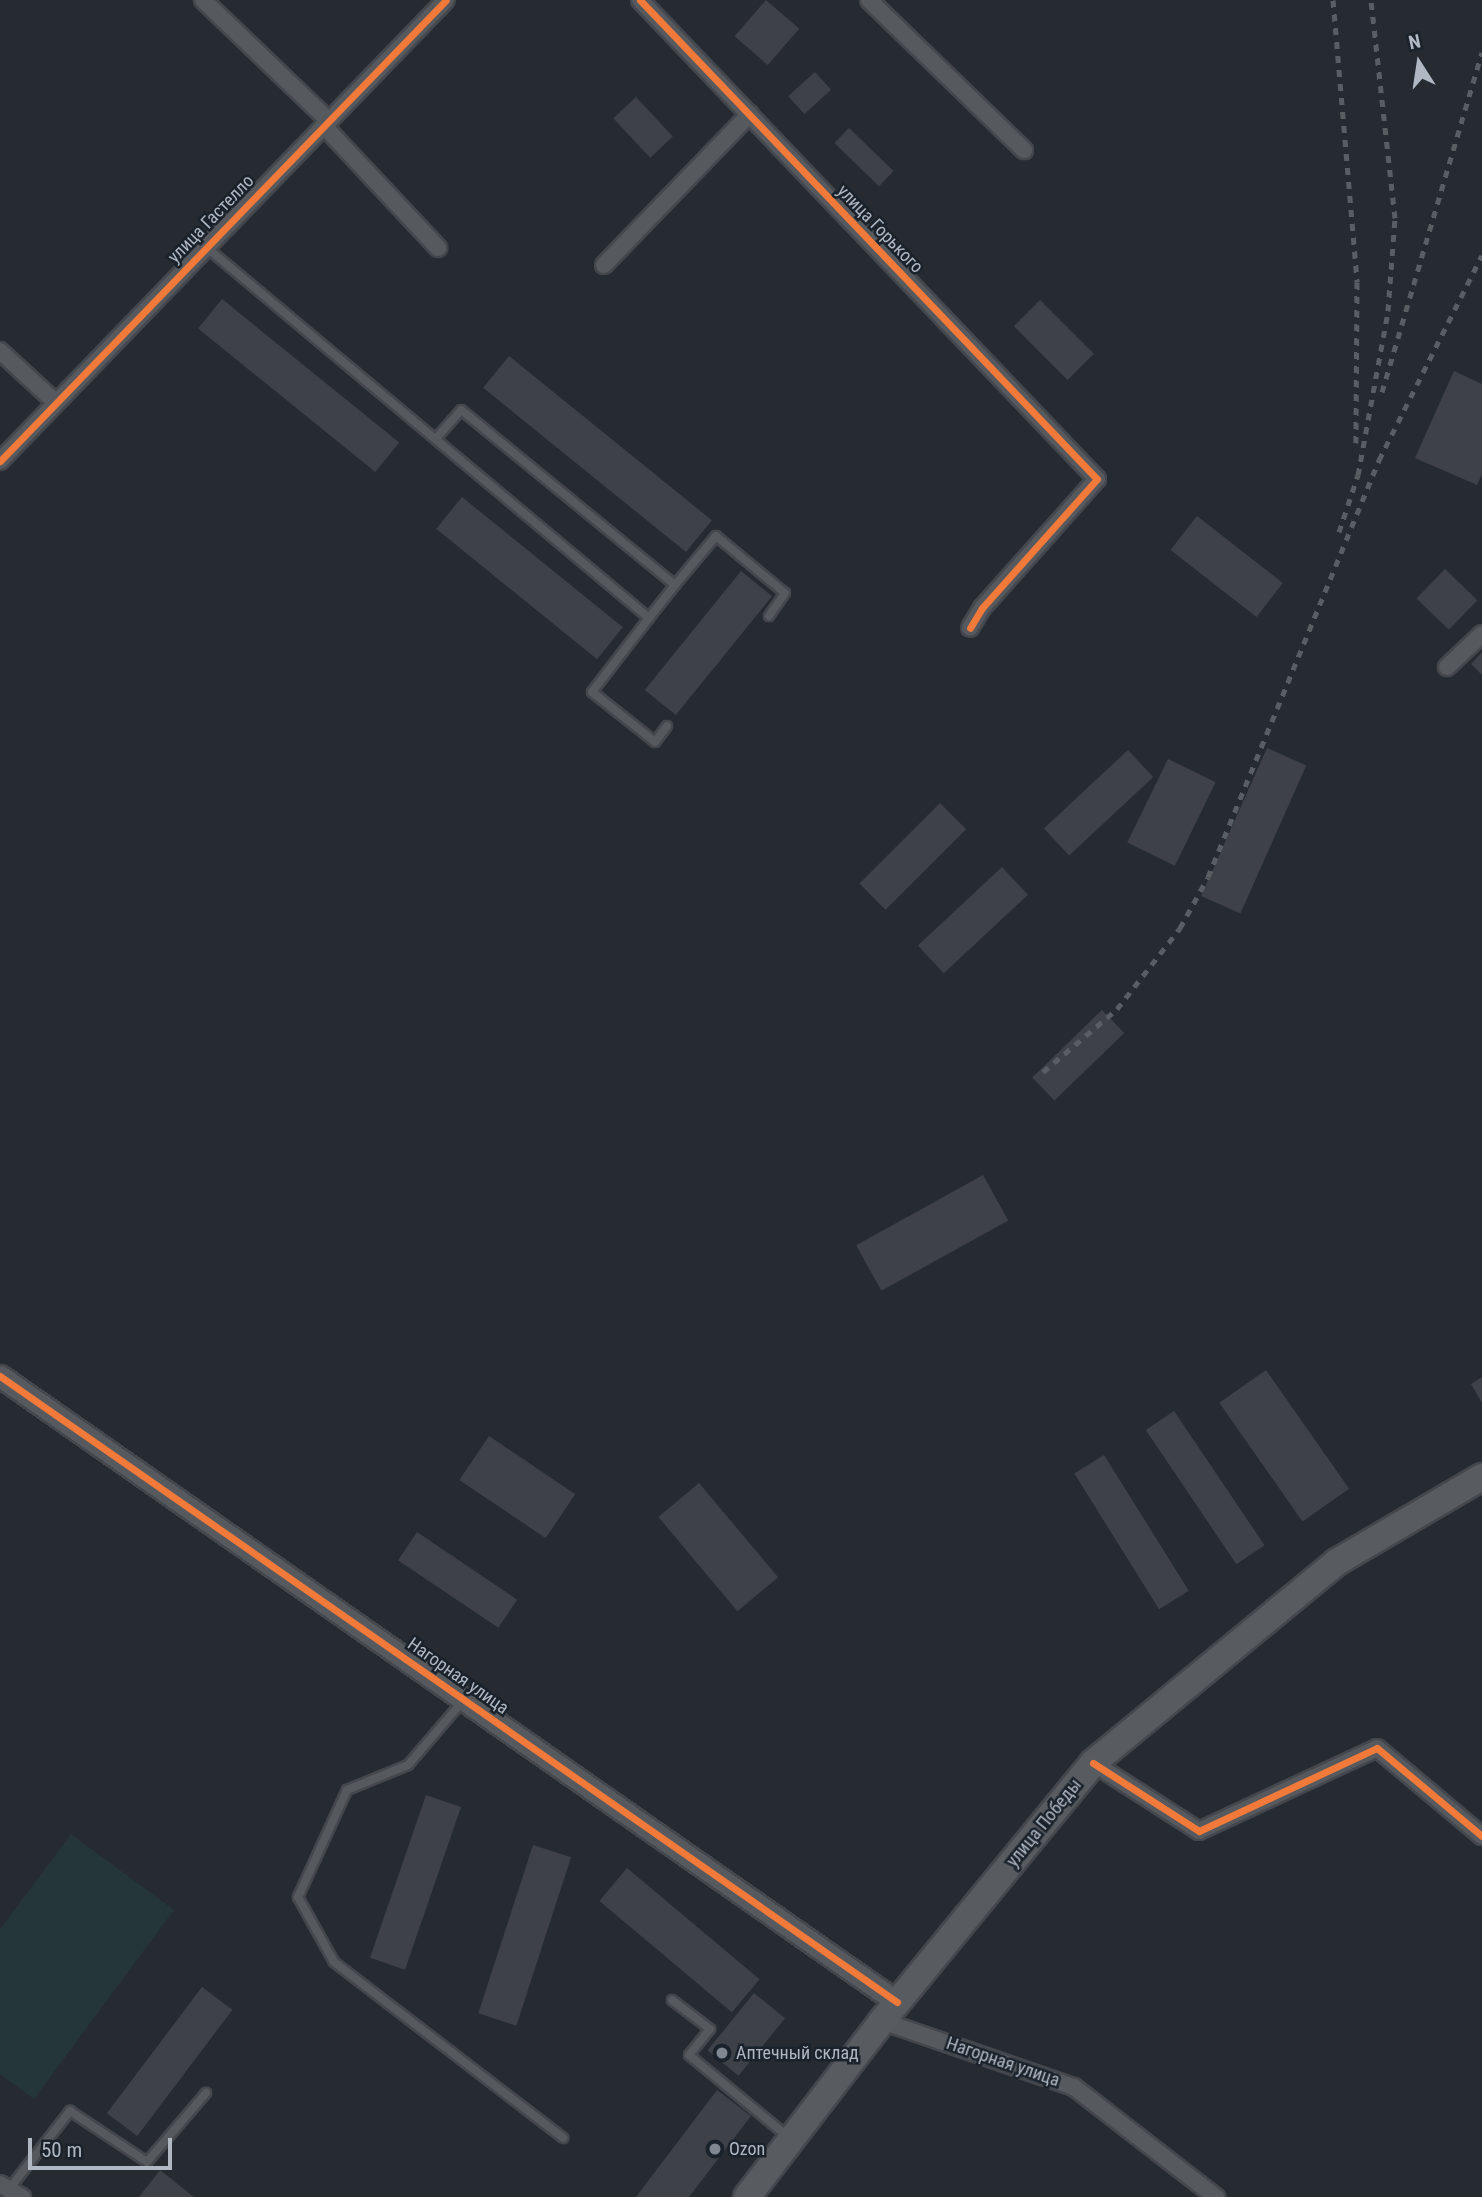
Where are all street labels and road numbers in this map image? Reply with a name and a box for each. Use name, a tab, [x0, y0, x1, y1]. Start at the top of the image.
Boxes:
street label: улица Гастелло	[164, 170, 258, 268]
street label: улица Горького	[833, 180, 927, 278]
street label: Нагорная улица	[403, 1633, 513, 1719]
street label: улица Победы	[1002, 1775, 1086, 1871]
street label: Нагорная улица	[944, 2033, 1062, 2091]

